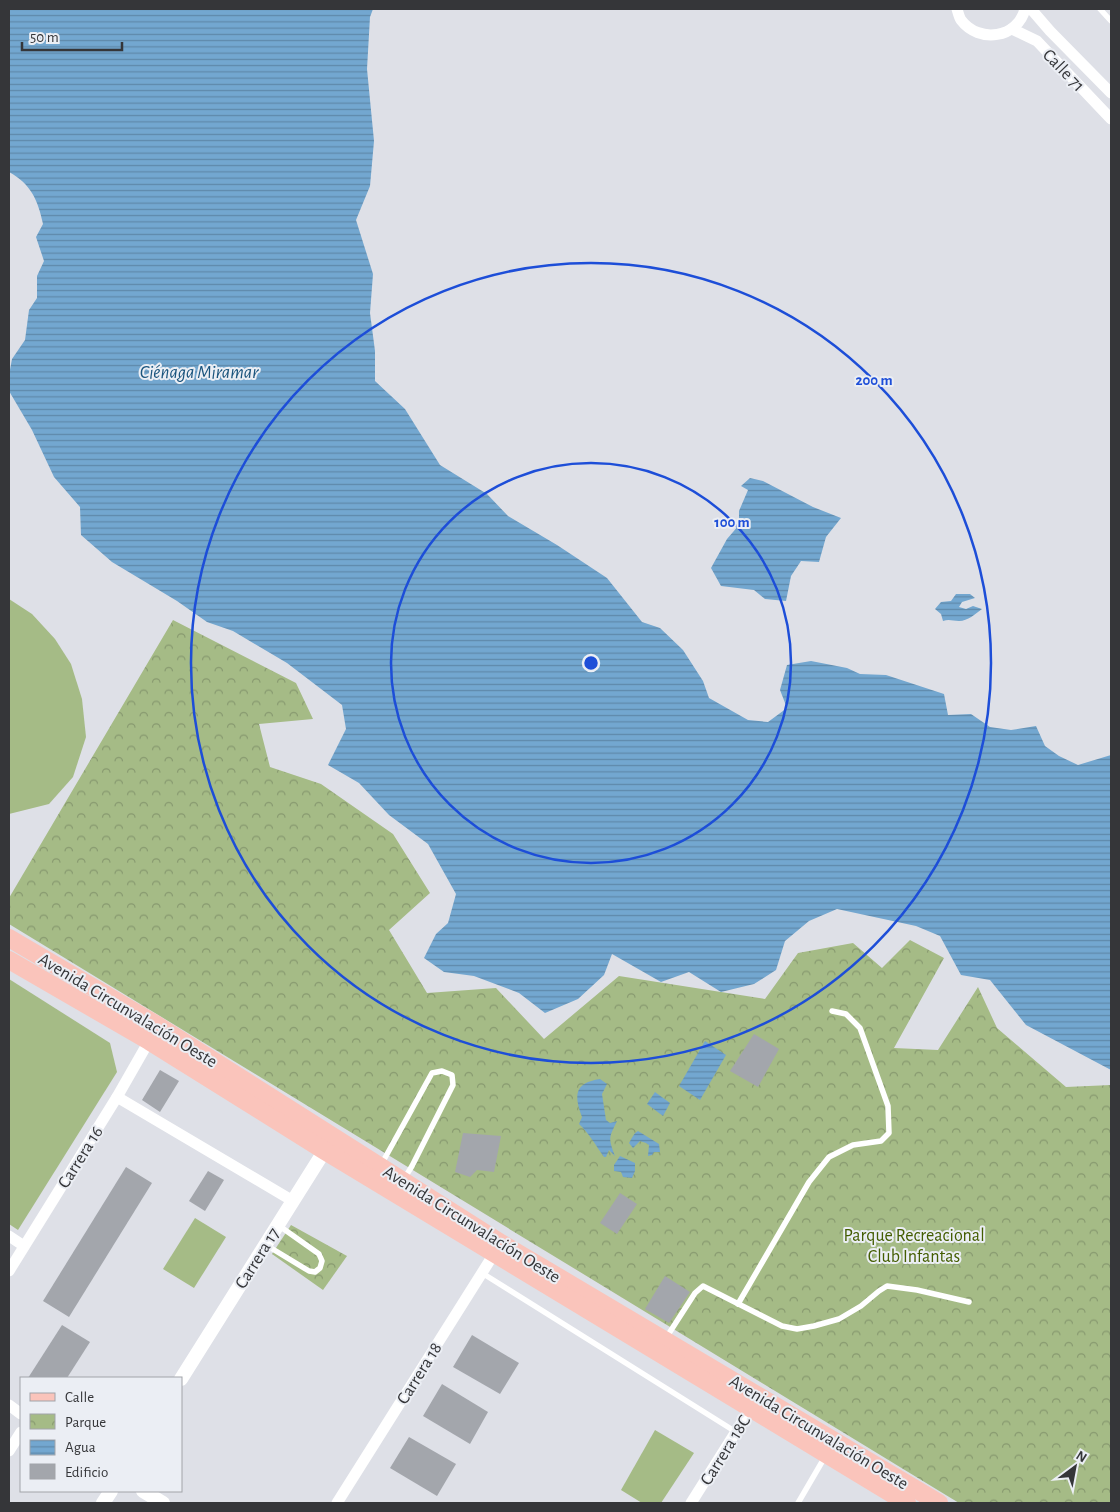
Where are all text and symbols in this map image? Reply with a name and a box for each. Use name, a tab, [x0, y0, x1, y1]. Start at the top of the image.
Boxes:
scale bar	[22, 20, 122, 52]
text: 50 m	[30, 30, 59, 45]
street label: Calle 71	[1039, 46, 1088, 95]
water label: Ciénaga Miramar	[140, 363, 259, 382]
text: 200 m	[855, 373, 893, 388]
text: 100 m	[714, 515, 750, 530]
centre of rings	[582, 654, 600, 672]
street label: Avenida Circunvalación Oeste	[35, 950, 220, 1071]
street label: Carrera 16	[55, 1124, 107, 1192]
street label: Avenida Circunvalación Oeste	[380, 1163, 563, 1287]
street label: Carrera 17	[232, 1225, 284, 1292]
park label: Parque Recreacional Club Infantas	[843, 1227, 985, 1266]
street label: Carrera 18	[394, 1339, 446, 1408]
street label: Avenida Circunvalación Oeste	[726, 1372, 911, 1493]
legend	[20, 1377, 182, 1492]
text: Calle	[65, 1390, 94, 1405]
street label: Carrera 18C	[697, 1413, 754, 1489]
text: Parque	[65, 1415, 106, 1430]
text: Agua	[65, 1440, 96, 1455]
north arrow	[1050, 1442, 1100, 1492]
text: N	[1074, 1448, 1089, 1465]
text: Edificio	[65, 1465, 108, 1480]

